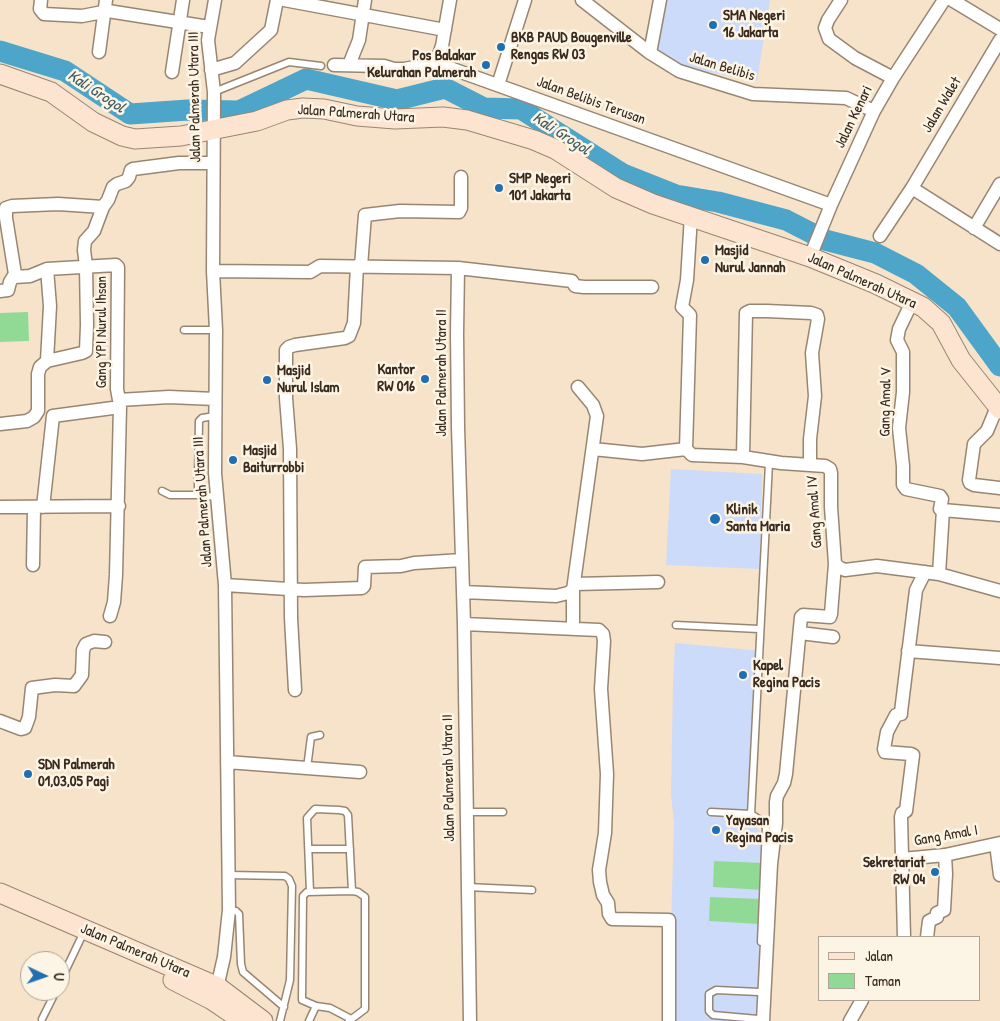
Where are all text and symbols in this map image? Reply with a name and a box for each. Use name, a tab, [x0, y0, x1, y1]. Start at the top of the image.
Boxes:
place label: SMA Negeri 16 Jakarta	[723, 7, 785, 42]
marker: SMA Negeri 16 Jakarta	[707, 19, 719, 31]
place label: BKB PAUD Bougenville Rengas RW 03	[511, 29, 632, 64]
street label: Jalan Palmerah Utara III	[185, 31, 205, 163]
marker: BKB PAUD Bougenville Rengas RW 03	[495, 41, 507, 53]
place label: Pos Balakar Kelurahan Palmerah	[367, 47, 476, 82]
street label: Jalan Belibis	[687, 48, 757, 86]
marker: Pos Balakar Kelurahan Palmerah	[480, 59, 492, 71]
water label: Kali Grogol	[64, 66, 128, 118]
street label: Jalan Belibis Terusan	[534, 73, 648, 129]
street label: Jalan Walet	[918, 74, 966, 136]
street label: Jalan Kenari	[831, 83, 877, 151]
street label: Jalan Palmerah Utara	[297, 101, 415, 127]
water label: Kali Grogol	[529, 108, 593, 160]
place label: SMP Negeri 101 Jakarta	[509, 170, 571, 205]
marker: SMP Negeri 101 Jakarta	[493, 182, 505, 194]
place label: Masjid Nurul Jannah	[715, 242, 785, 277]
street label: Jalan Palmerah Utara	[805, 249, 919, 313]
marker: Masjid Nurul Jannah	[699, 254, 711, 266]
street label: Gang YPI Nurul Ihsan	[93, 276, 111, 388]
street label: Jalan Palmerah Utara II	[433, 309, 451, 437]
place label: Kantor RW 016	[377, 361, 415, 396]
place label: Masjid Nurul Islam	[277, 362, 340, 397]
street label: Gang Amal V	[876, 367, 896, 437]
marker: Kantor RW 016	[419, 373, 431, 385]
marker: Masjid Nurul Islam	[261, 374, 273, 386]
street label: Jalan Palmerah Utara III	[189, 436, 217, 568]
place label: Masjid Baiturrobbi	[243, 442, 304, 477]
marker: Masjid Baiturrobbi	[227, 454, 239, 466]
street label: Gang Amal IV	[803, 475, 827, 549]
place label: Klinik Santa Maria	[726, 501, 790, 536]
marker: Klinik Santa Maria	[708, 512, 722, 526]
place label: Kapel Regina Pacis	[753, 657, 820, 692]
marker: Kapel Regina Pacis	[737, 669, 749, 681]
street label: Jalan Palmerah Utara II	[439, 714, 459, 842]
place label: SDN Palmerah 01,03,05 Pagi	[38, 756, 115, 791]
marker: SDN Palmerah 01,03,05 Pagi	[22, 768, 34, 780]
place label: Yayasan Regina Pacis	[726, 812, 793, 847]
street label: Gang Amal I	[913, 822, 979, 850]
marker: Yayasan Regina Pacis	[710, 824, 722, 836]
place label: Sekretariat RW 04	[863, 854, 925, 889]
marker: Sekretariat RW 04	[929, 866, 941, 878]
street label: Jalan Palmerah Utara	[78, 920, 192, 982]
legend	[818, 936, 980, 1001]
text: Jalan	[865, 945, 893, 966]
north arrow	[20, 951, 70, 1001]
text: Taman	[865, 970, 901, 991]
text: U	[50, 972, 69, 981]

